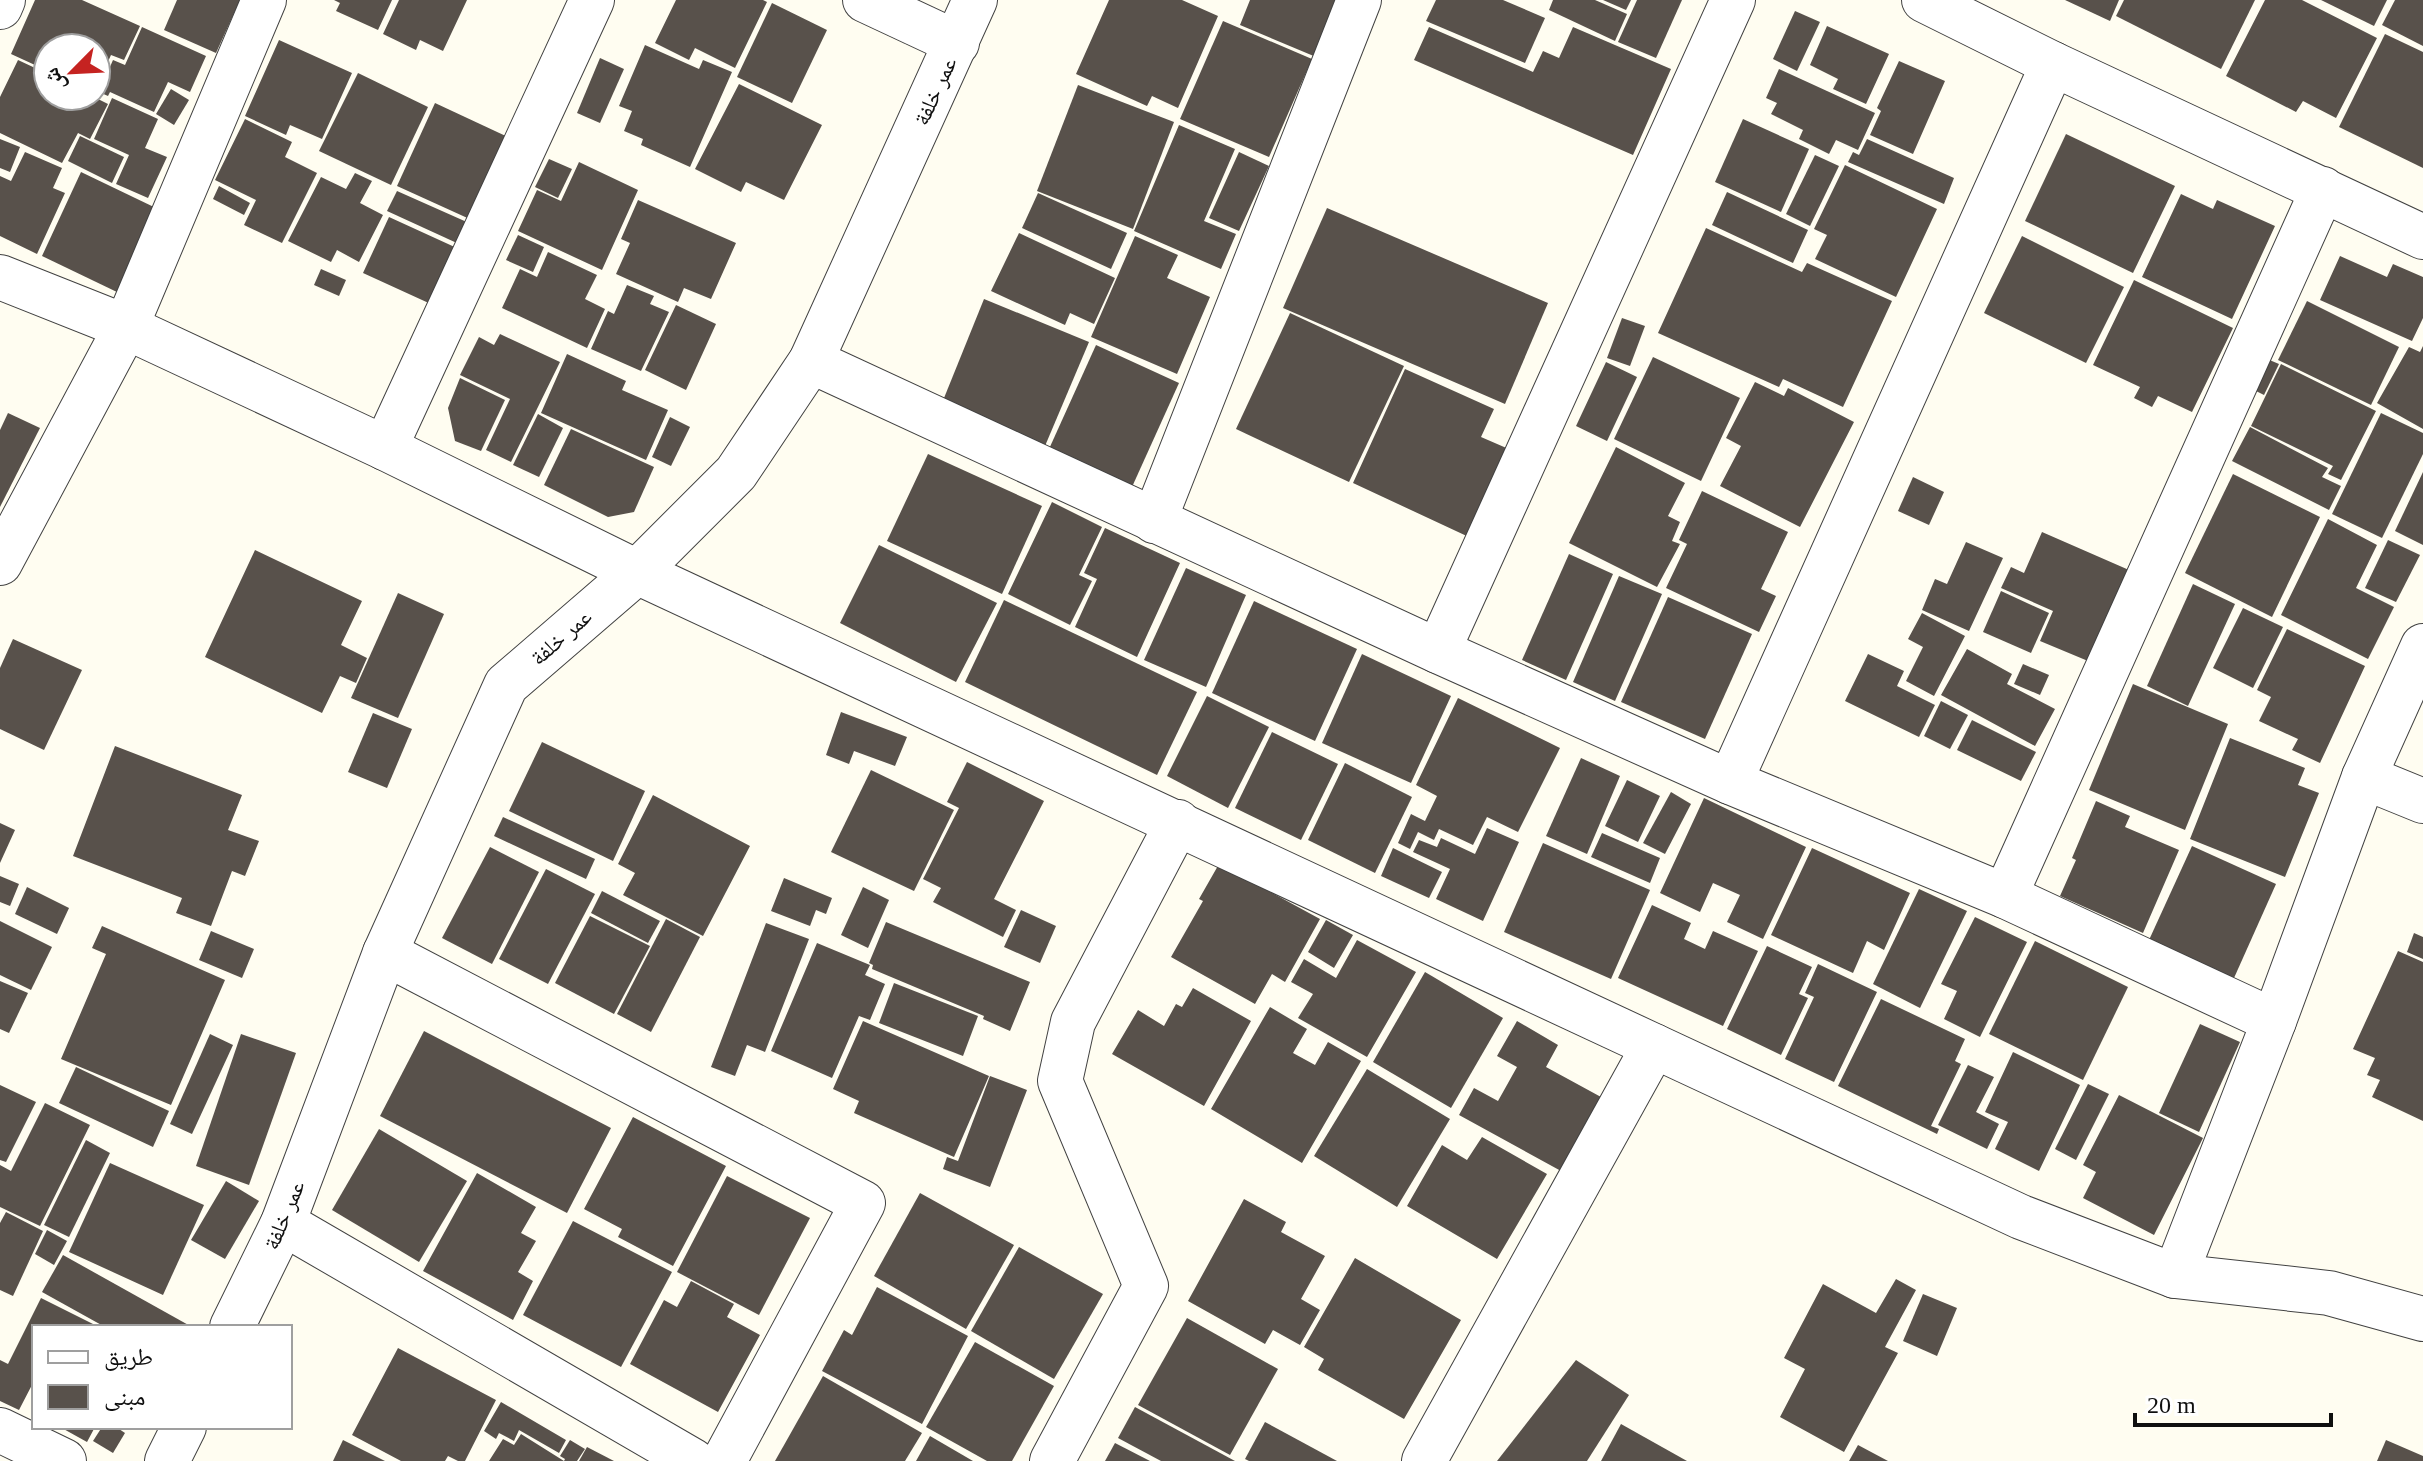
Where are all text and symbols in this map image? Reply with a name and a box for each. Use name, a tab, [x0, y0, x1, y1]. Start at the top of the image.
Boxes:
north arrow	[32, 32, 112, 112]
street label: عمر خلفة	[908, 53, 962, 129]
text: ش	[38, 64, 71, 96]
street label: عمر خلفة	[525, 604, 597, 670]
street label: عمر خلفة	[258, 1177, 310, 1253]
legend	[32, 1325, 292, 1429]
text: طريق	[104, 1344, 153, 1371]
scale bar	[2135, 1377, 2331, 1427]
text: مبنى	[104, 1384, 145, 1411]
text: 20 m	[2147, 1392, 2196, 1418]

